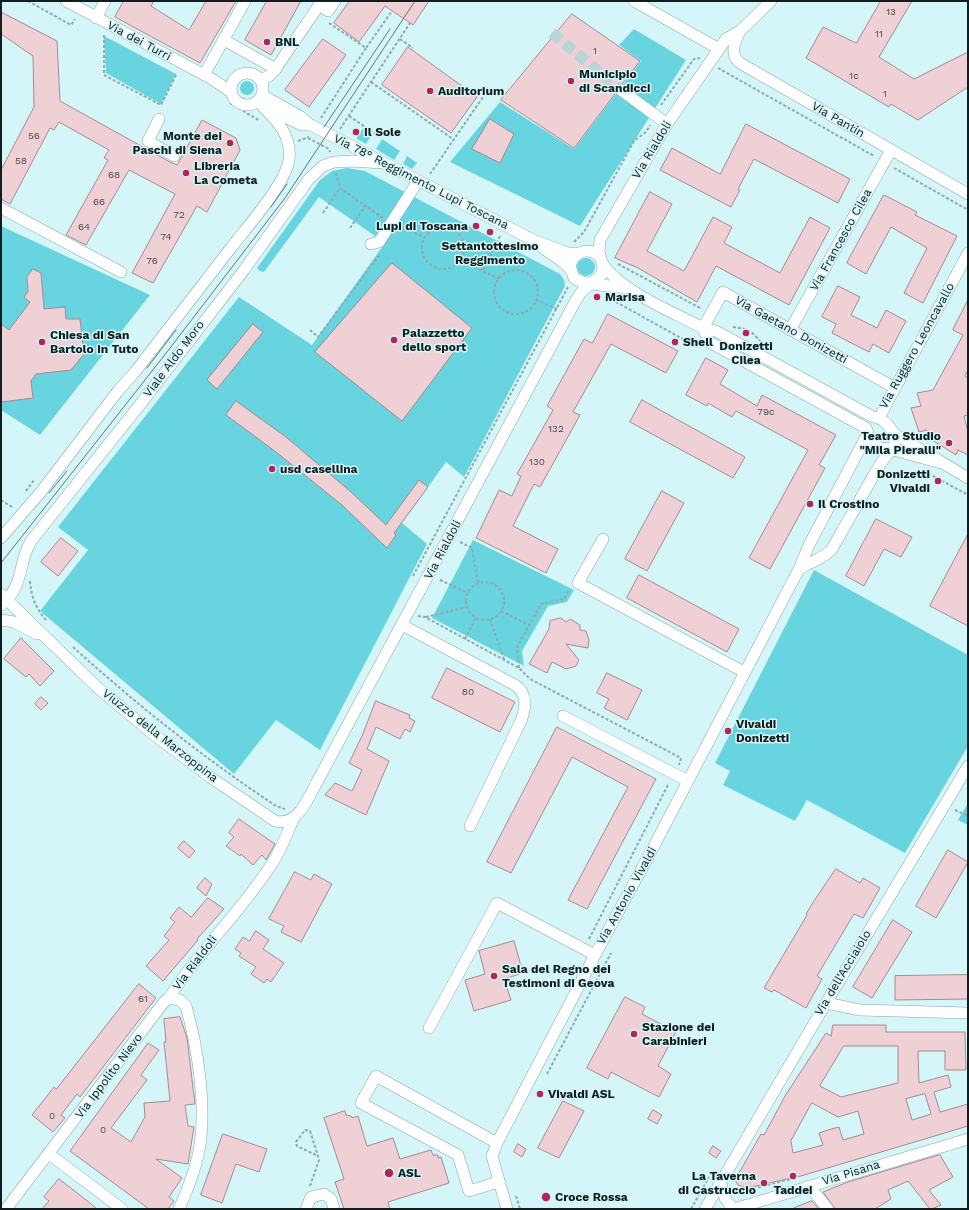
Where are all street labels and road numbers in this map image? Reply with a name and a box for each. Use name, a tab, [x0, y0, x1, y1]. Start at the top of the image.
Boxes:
street label: Via dei Turri	[105, 18, 173, 64]
street label: Via Pantin	[809, 99, 867, 141]
street label: Via Rialdoli	[629, 118, 675, 182]
street label: Via 78° Reggimento Lupi Toscana	[331, 131, 511, 233]
street label: Via Francesco Cilea	[807, 186, 875, 294]
street label: Via Ruggero Leoncavallo	[876, 280, 958, 412]
street label: Via Gaetano Donizetti	[732, 293, 850, 367]
street label: Viale Aldo Moro	[141, 318, 207, 400]
street label: Via Rialdoli	[421, 518, 465, 582]
street label: Viuzzo della Marzoppina	[99, 686, 221, 786]
street label: Via Antonio Vivaldi	[594, 845, 660, 947]
street label: Via dell'Acciaiolo	[812, 928, 874, 1018]
street label: Via Rialdoli	[170, 933, 220, 993]
street label: Via Ippolito Nievo	[72, 1031, 146, 1121]
street label: Via Pisana	[820, 1157, 882, 1189]

